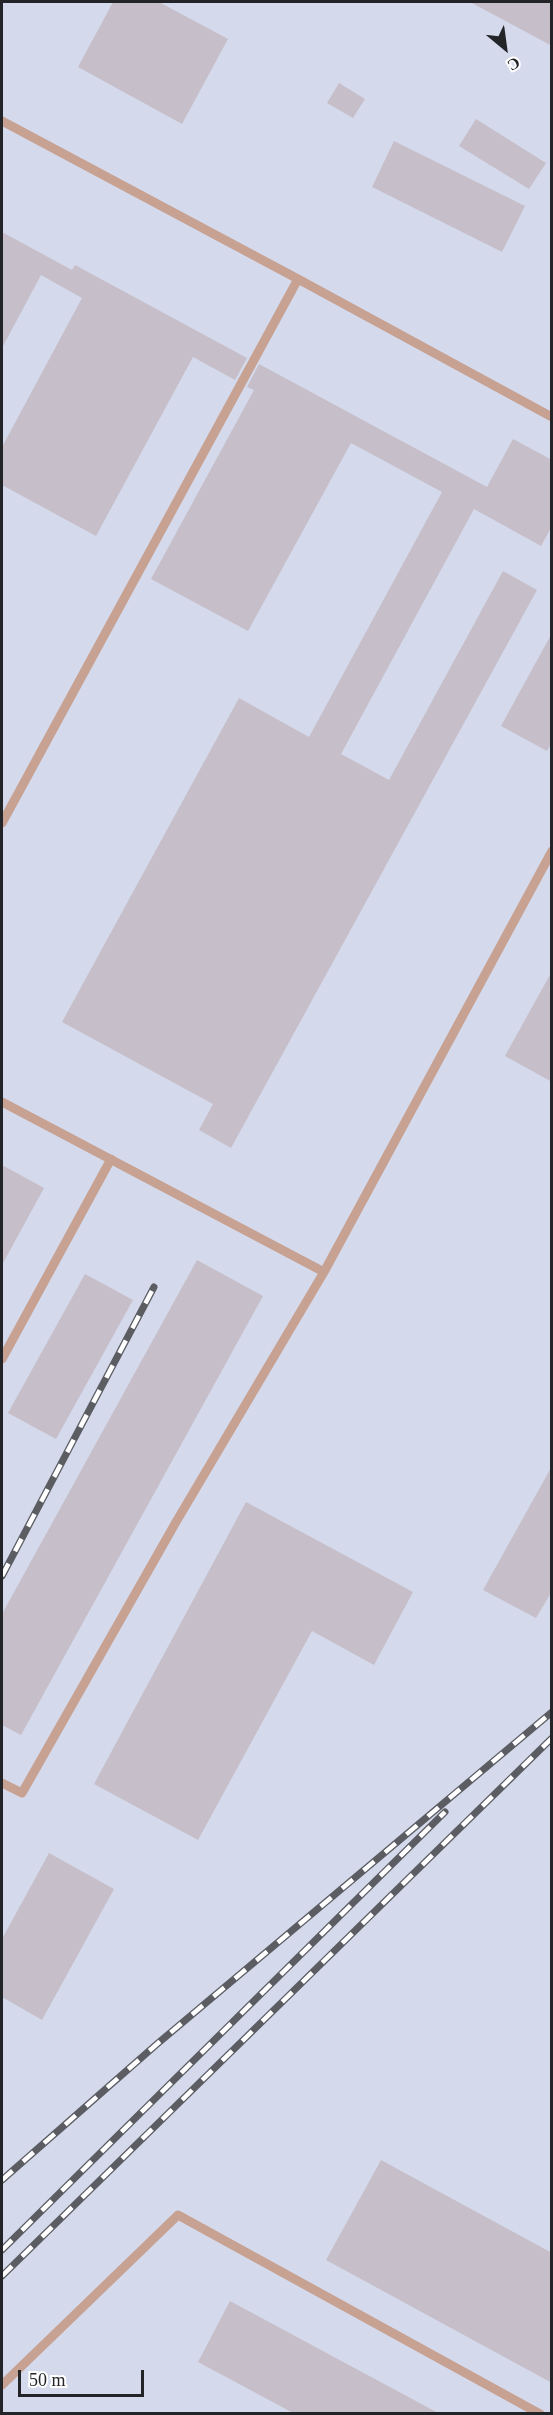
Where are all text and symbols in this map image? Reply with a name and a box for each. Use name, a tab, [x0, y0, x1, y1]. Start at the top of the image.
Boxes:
north arrow	[475, 18, 535, 78]
text: С	[505, 54, 523, 74]
scale bar	[21, 2358, 147, 2396]
text: 50 m	[29, 2370, 66, 2390]

